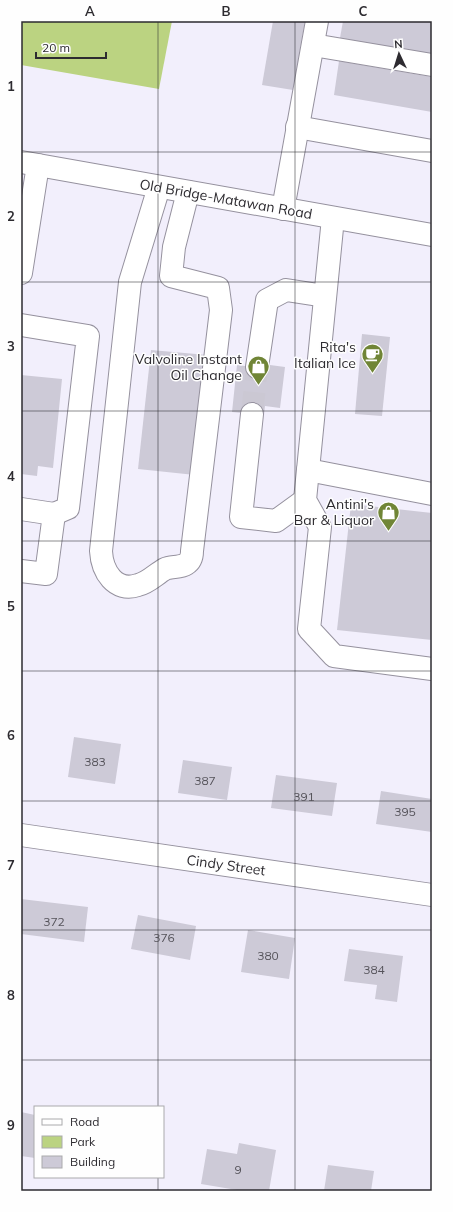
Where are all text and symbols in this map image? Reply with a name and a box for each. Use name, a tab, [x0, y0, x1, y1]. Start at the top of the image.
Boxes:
text: A	[85, 3, 95, 19]
text: B	[222, 3, 231, 19]
text: C	[359, 3, 368, 19]
scale bar	[36, 34, 106, 60]
north arrow	[379, 34, 419, 74]
text: N	[394, 37, 403, 51]
text: 20 m	[42, 40, 70, 55]
text: 1	[7, 78, 15, 94]
street label: Old Bridge-Matawan Road	[138, 175, 314, 223]
text: 2	[7, 208, 15, 224]
text: 3	[7, 338, 15, 354]
place label: Rita's Italian Ice	[294, 338, 356, 372]
cafe icon: Rita's Italian Ice	[359, 342, 385, 375]
place label: Valvoline Instant Oil Change	[135, 350, 242, 384]
shop icon: Valvoline Instant Oil Change	[245, 354, 271, 387]
text: 4	[7, 468, 15, 484]
place label: Antini's Bar & Liquor	[294, 495, 375, 529]
shop icon: Antini's Bar & Liquor	[376, 499, 402, 532]
text: 5	[7, 598, 15, 614]
text: 6	[7, 727, 15, 743]
house number: 383	[84, 754, 106, 769]
house number: 387	[194, 773, 216, 788]
house number: 391	[293, 789, 315, 804]
house number: 395	[394, 804, 416, 819]
street label: Cindy Street	[185, 851, 267, 879]
text: 7	[7, 857, 15, 873]
house number: 372	[43, 914, 65, 929]
house number: 376	[153, 930, 175, 945]
house number: 380	[257, 948, 279, 963]
house number: 384	[363, 962, 385, 977]
text: 8	[7, 987, 15, 1003]
legend	[34, 1106, 164, 1178]
text: Road	[70, 1114, 99, 1129]
text: 9	[7, 1117, 15, 1133]
text: Park	[70, 1134, 96, 1149]
text: Building	[70, 1154, 115, 1169]
house number: 9	[234, 1162, 242, 1177]

